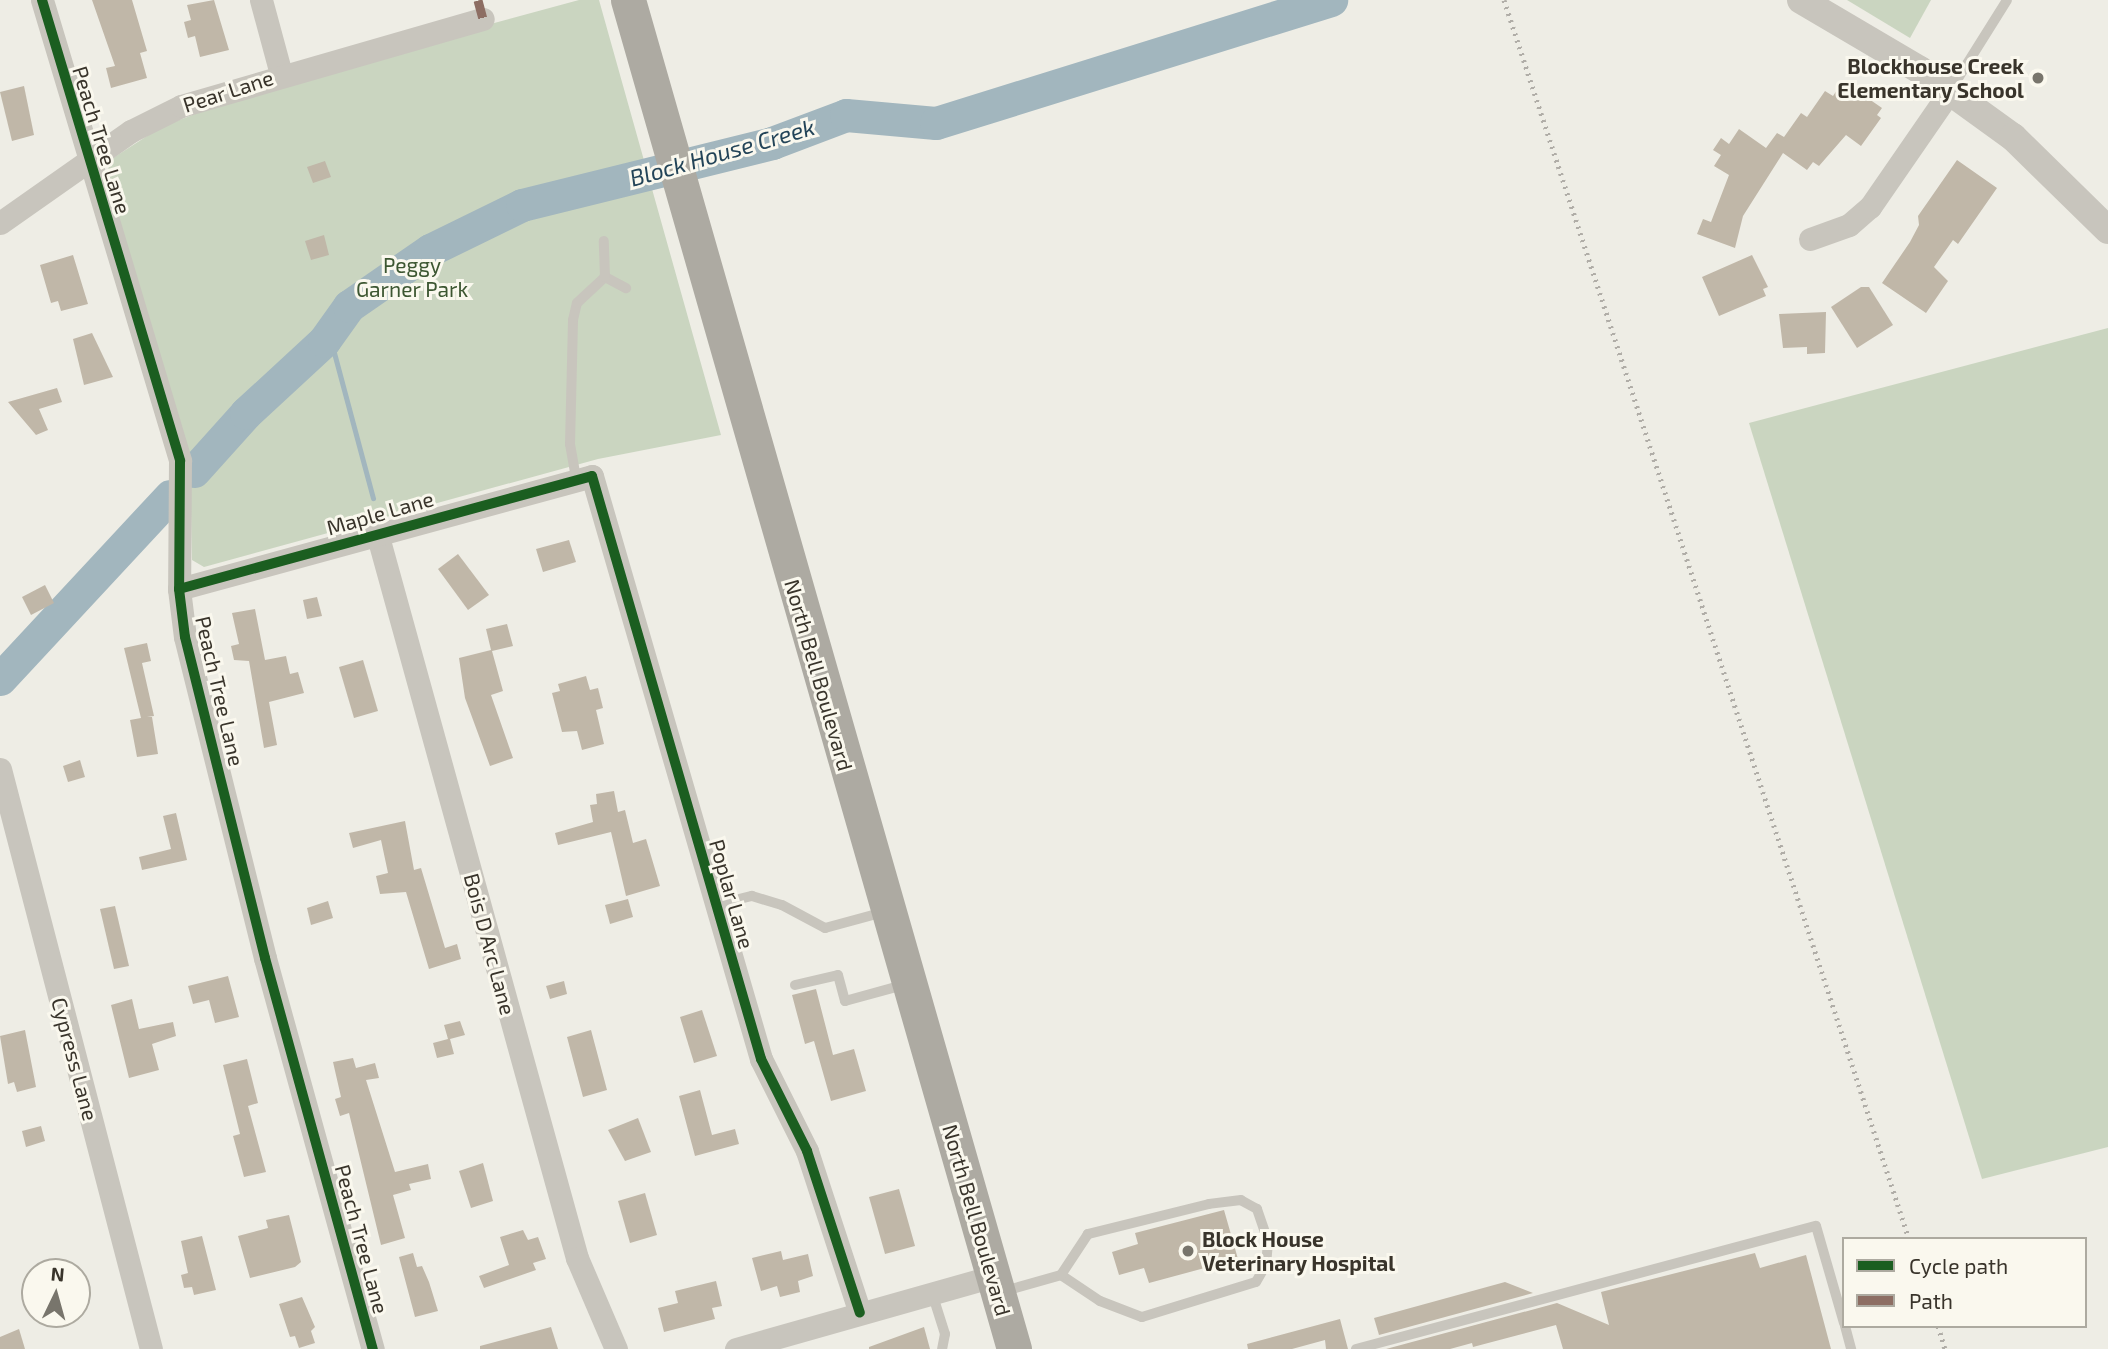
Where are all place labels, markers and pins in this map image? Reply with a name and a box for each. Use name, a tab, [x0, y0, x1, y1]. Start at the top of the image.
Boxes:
place label: Blockhouse Creek Elementary School	[1837, 53, 2024, 103]
marker: Blockhouse Creek Elementary School	[2030, 70, 2046, 86]
place label: Block House Veterinary Hospital	[1202, 1226, 1396, 1276]
marker: Block House Veterinary Hospital	[1180, 1243, 1196, 1259]

